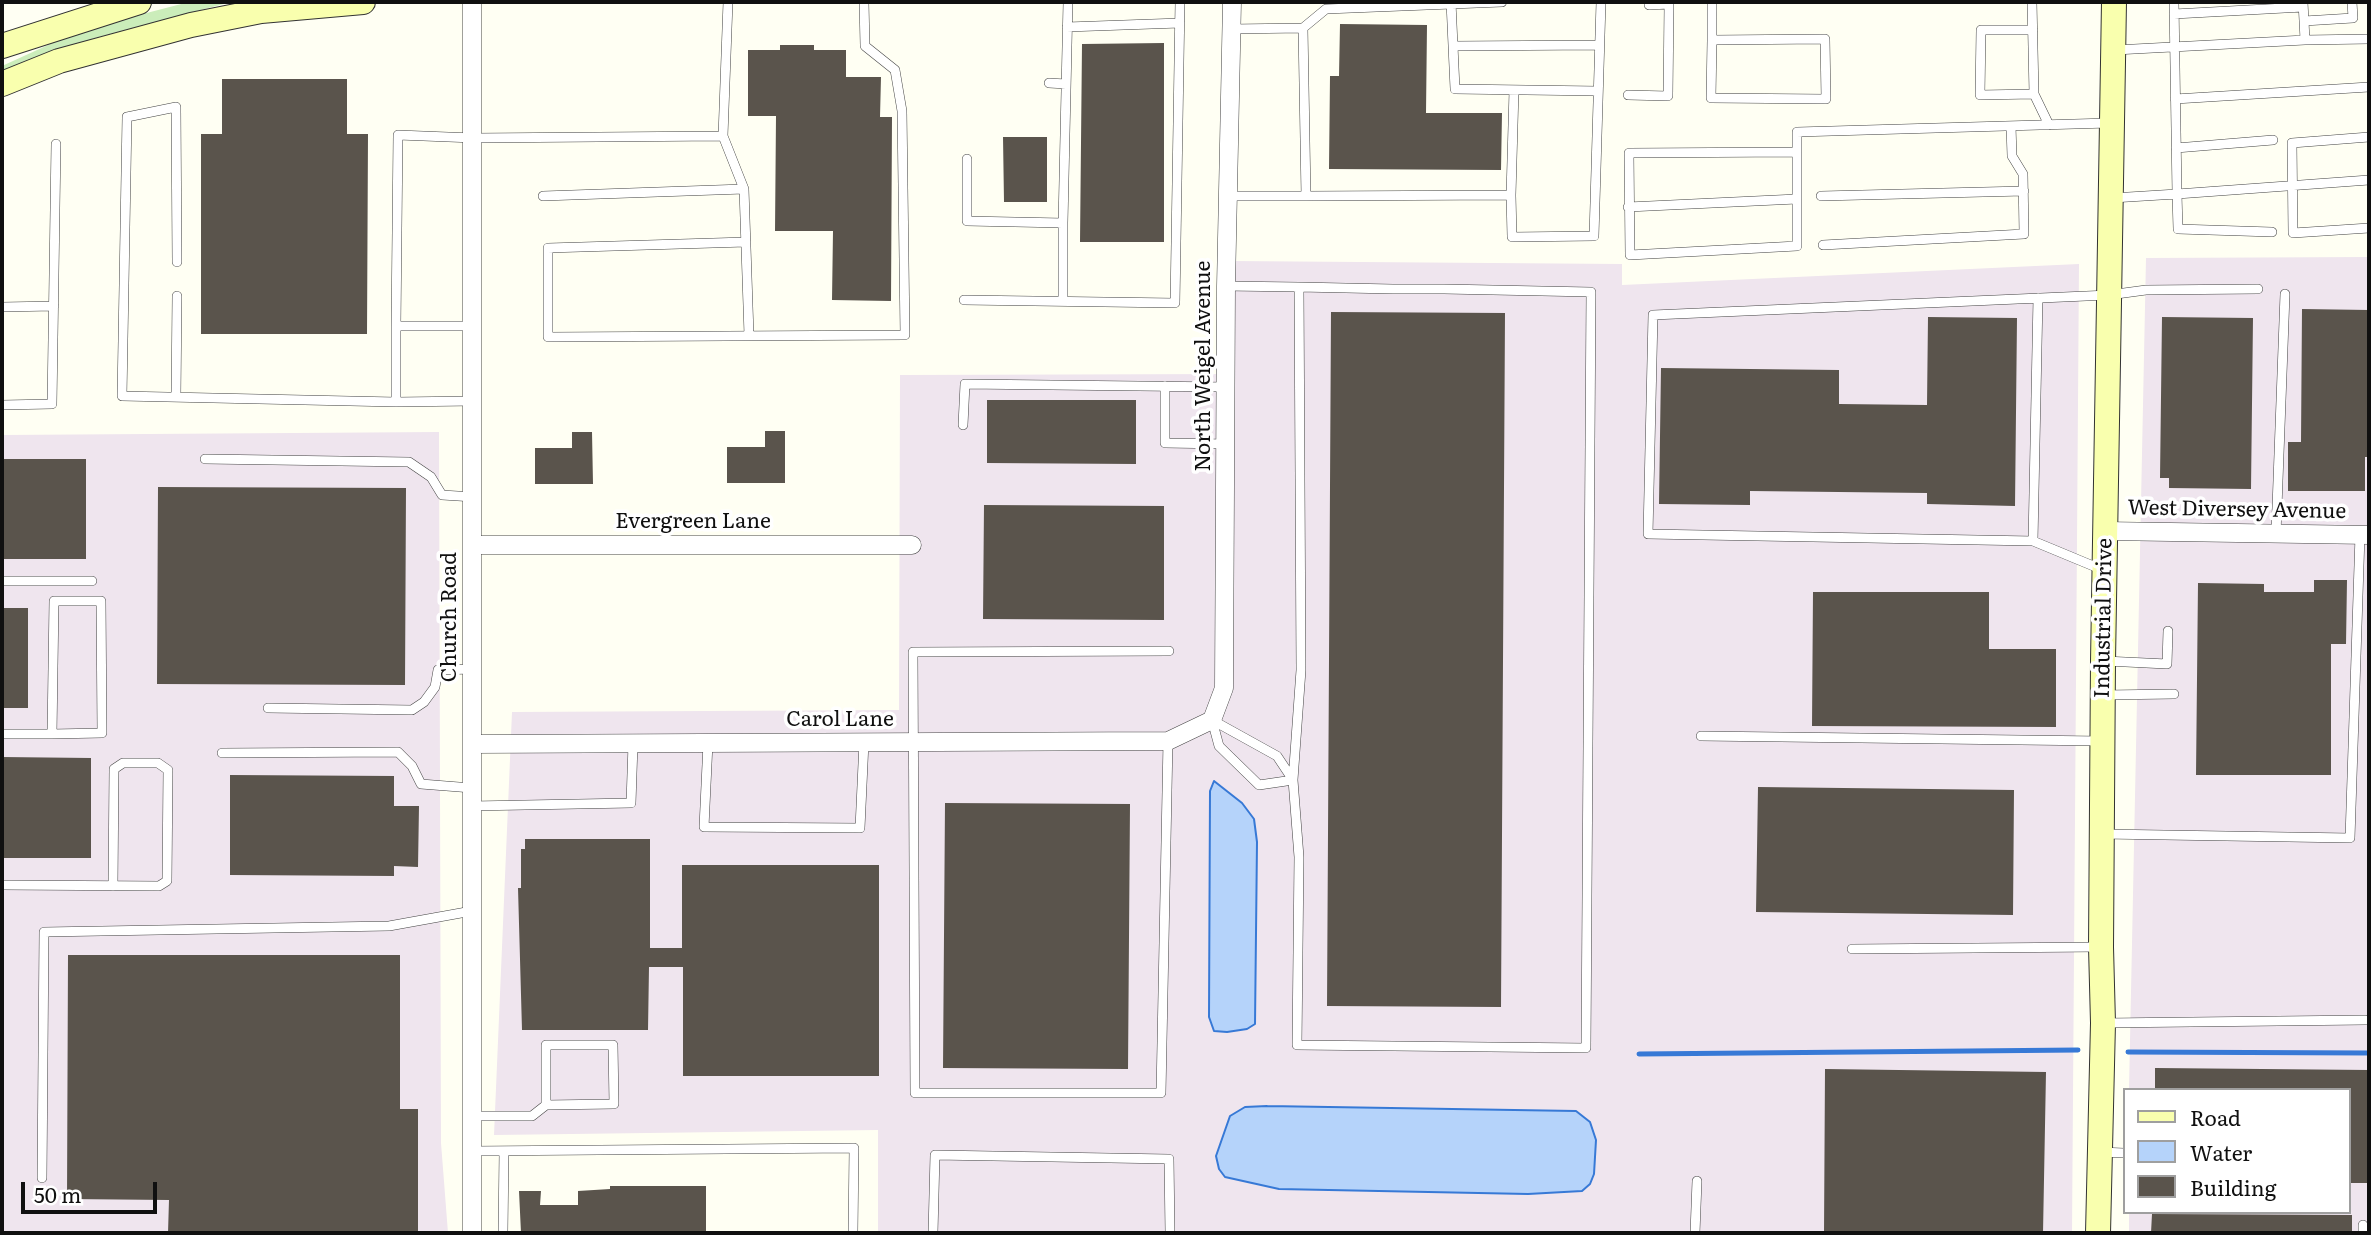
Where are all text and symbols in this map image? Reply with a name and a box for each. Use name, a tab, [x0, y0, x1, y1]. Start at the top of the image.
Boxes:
street label: North Weigel Avenue	[1191, 261, 1217, 471]
street label: West Diversey Avenue	[2127, 495, 2347, 525]
street label: Evergreen Lane	[615, 509, 771, 535]
street label: Industrial Drive	[2090, 538, 2118, 698]
street label: Church Road	[437, 552, 463, 682]
street label: Carol Lane	[786, 707, 894, 733]
legend	[2122, 1088, 2350, 1214]
text: Road	[2190, 1101, 2241, 1132]
text: Water	[2190, 1136, 2252, 1167]
scale bar	[24, 1168, 161, 1212]
text: Building	[2190, 1171, 2276, 1202]
text: 50 m	[34, 1178, 81, 1209]

